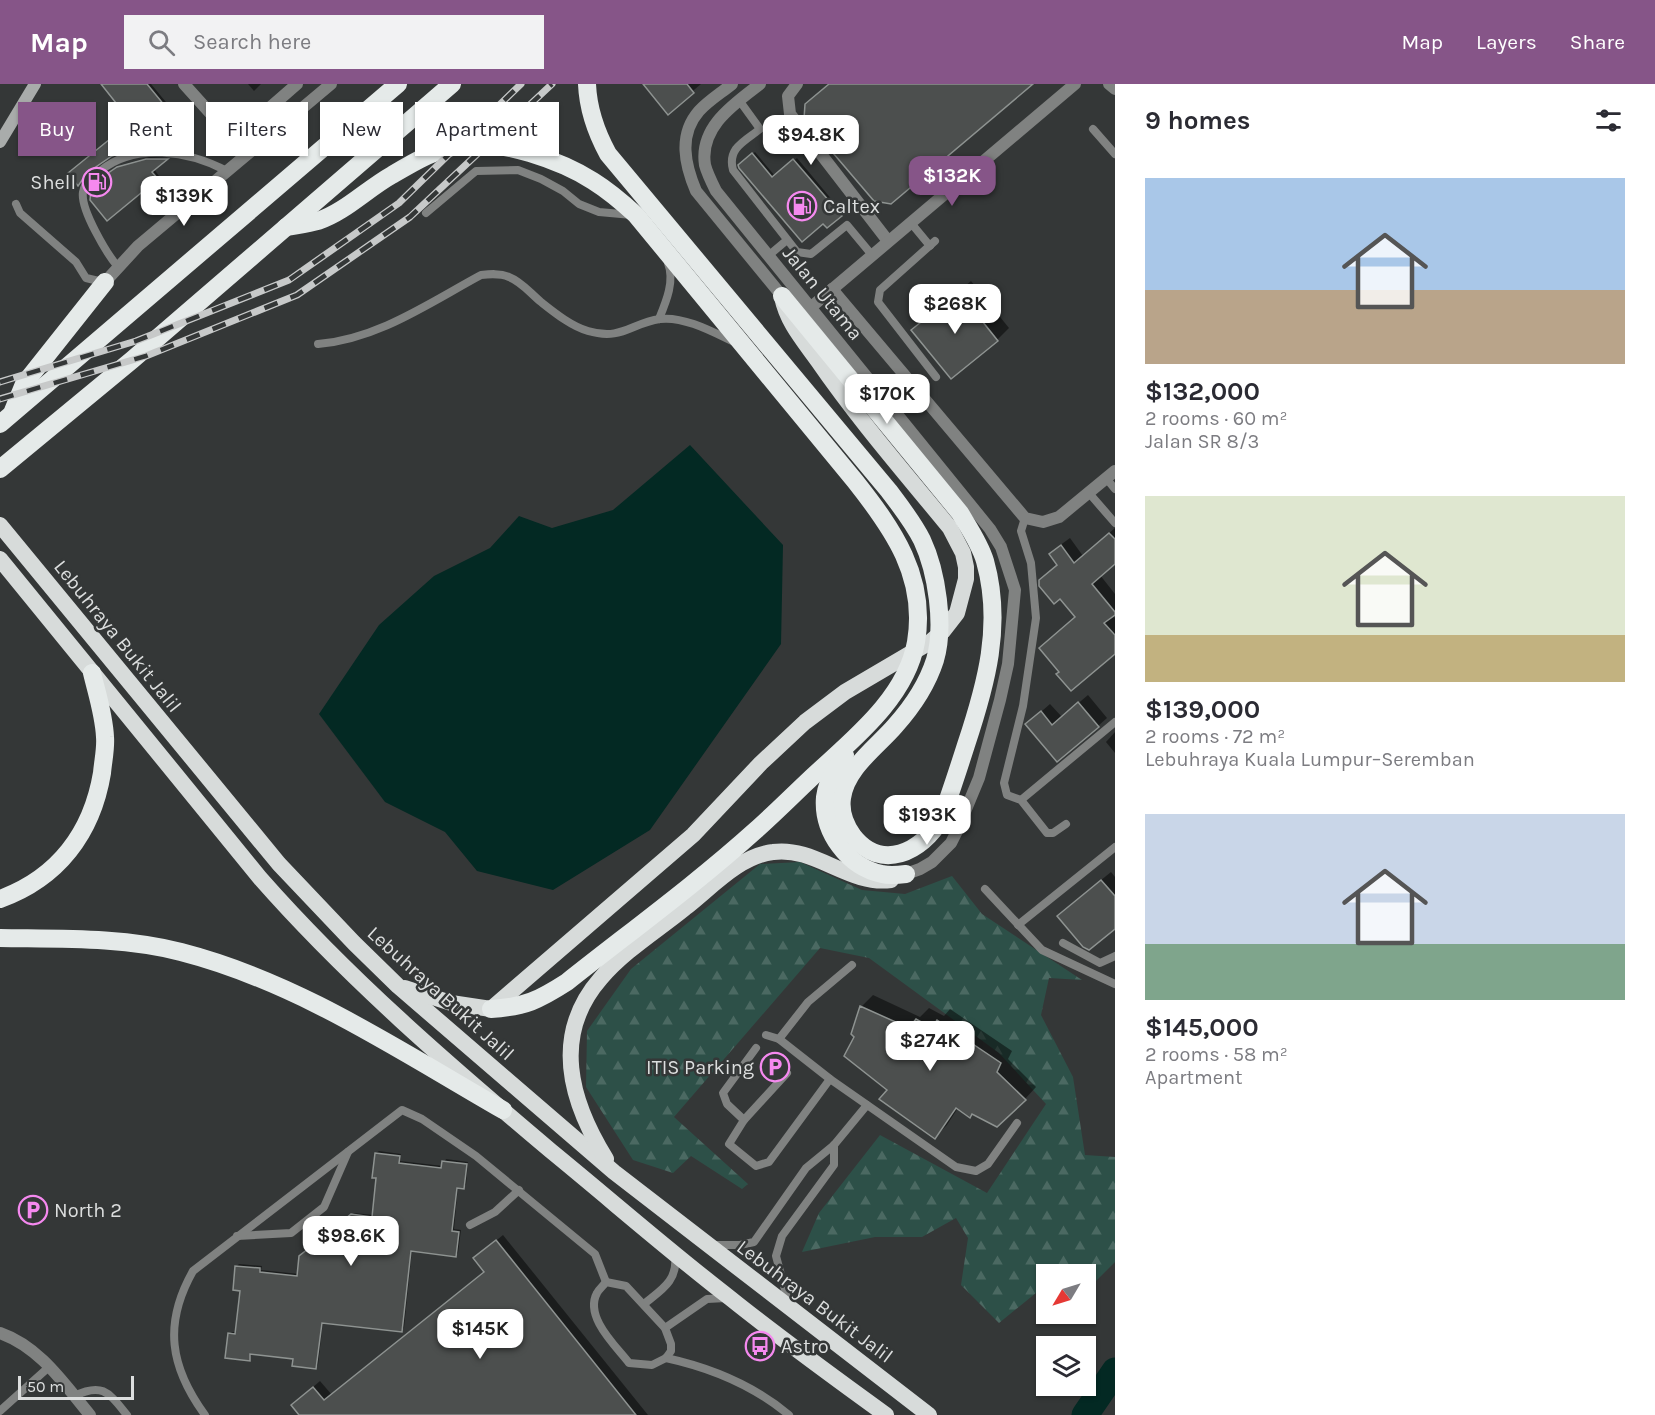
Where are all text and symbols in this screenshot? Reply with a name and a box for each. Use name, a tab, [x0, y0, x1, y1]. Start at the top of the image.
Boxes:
search box	[124, 15, 544, 69]
text: Map	[30, 26, 88, 59]
icon: search	[145, 26, 178, 59]
text: Search here	[193, 29, 311, 55]
text: Map	[1401, 30, 1443, 54]
text: Layers	[1476, 30, 1537, 54]
text: Share	[1570, 30, 1625, 54]
chip: Buy	[18, 102, 96, 156]
chip: Rent	[108, 102, 194, 156]
chip: Filters	[206, 102, 308, 156]
chip: New	[320, 102, 403, 156]
chip: Apartment	[415, 102, 559, 156]
icon: filters	[1592, 104, 1625, 137]
text: 9 homes	[1145, 105, 1251, 136]
pin: $94.8K	[762, 115, 860, 166]
text: $94.8K	[777, 123, 845, 146]
pin: $132K	[910, 156, 994, 207]
text: $132K	[923, 164, 981, 187]
fuel station icon: Shell	[81, 166, 113, 198]
place label: Shell	[30, 171, 76, 194]
pin: $139K	[142, 176, 226, 227]
text: $139K	[155, 184, 213, 207]
fuel station icon: Caltex	[786, 190, 818, 222]
place label: Caltex	[823, 195, 880, 218]
icon: home	[1331, 217, 1439, 325]
street label: Jalan Utama	[778, 242, 867, 345]
pin: $268K	[913, 284, 997, 335]
text: $268K	[923, 292, 987, 315]
pin: $170K	[845, 374, 929, 425]
text: $132,000	[1145, 376, 1260, 407]
text: $170K	[859, 382, 915, 405]
text: 2 rooms · 60 m²	[1145, 407, 1288, 430]
text: Jalan SR 8/3	[1145, 430, 1259, 453]
icon: home	[1331, 535, 1439, 643]
street label: Lebuhraya Bukit Jalil	[49, 556, 186, 717]
text: $139,000	[1145, 694, 1260, 725]
text: 2 rooms · 72 m²	[1145, 725, 1285, 748]
text: Lebuhraya Kuala Lumpur–Seremban	[1145, 748, 1475, 771]
pin: $193K	[885, 795, 969, 846]
text: $193K	[898, 803, 956, 826]
icon: home	[1331, 853, 1439, 961]
street label: Lebuhraya Bukit Jalil	[363, 922, 519, 1065]
text: $145,000	[1145, 1012, 1259, 1043]
pin: $274K	[888, 1021, 972, 1072]
text: $274K	[900, 1029, 960, 1052]
text: 2 rooms · 58 m²	[1145, 1043, 1288, 1066]
parking icon: ITIS Parking	[759, 1051, 791, 1083]
place label: ITIS Parking	[646, 1056, 754, 1079]
text: Apartment	[1145, 1066, 1243, 1089]
parking icon: North 2	[17, 1194, 49, 1226]
place label: North 2	[54, 1199, 122, 1222]
pin: $98.6K	[302, 1216, 400, 1267]
text: $98.6K	[317, 1224, 385, 1247]
street label: Lebuhraya Bukit Jalil	[732, 1235, 897, 1368]
north arrow	[1036, 1264, 1096, 1324]
map controls	[1036, 1264, 1096, 1396]
pin: $145K	[438, 1309, 522, 1360]
text: $145K	[451, 1317, 509, 1340]
bus stop icon: Astro	[744, 1330, 776, 1362]
place label: Astro	[781, 1335, 829, 1358]
button: layers	[1036, 1336, 1096, 1396]
scale bar	[18, 1373, 134, 1400]
text: 50 m	[27, 1377, 64, 1396]

